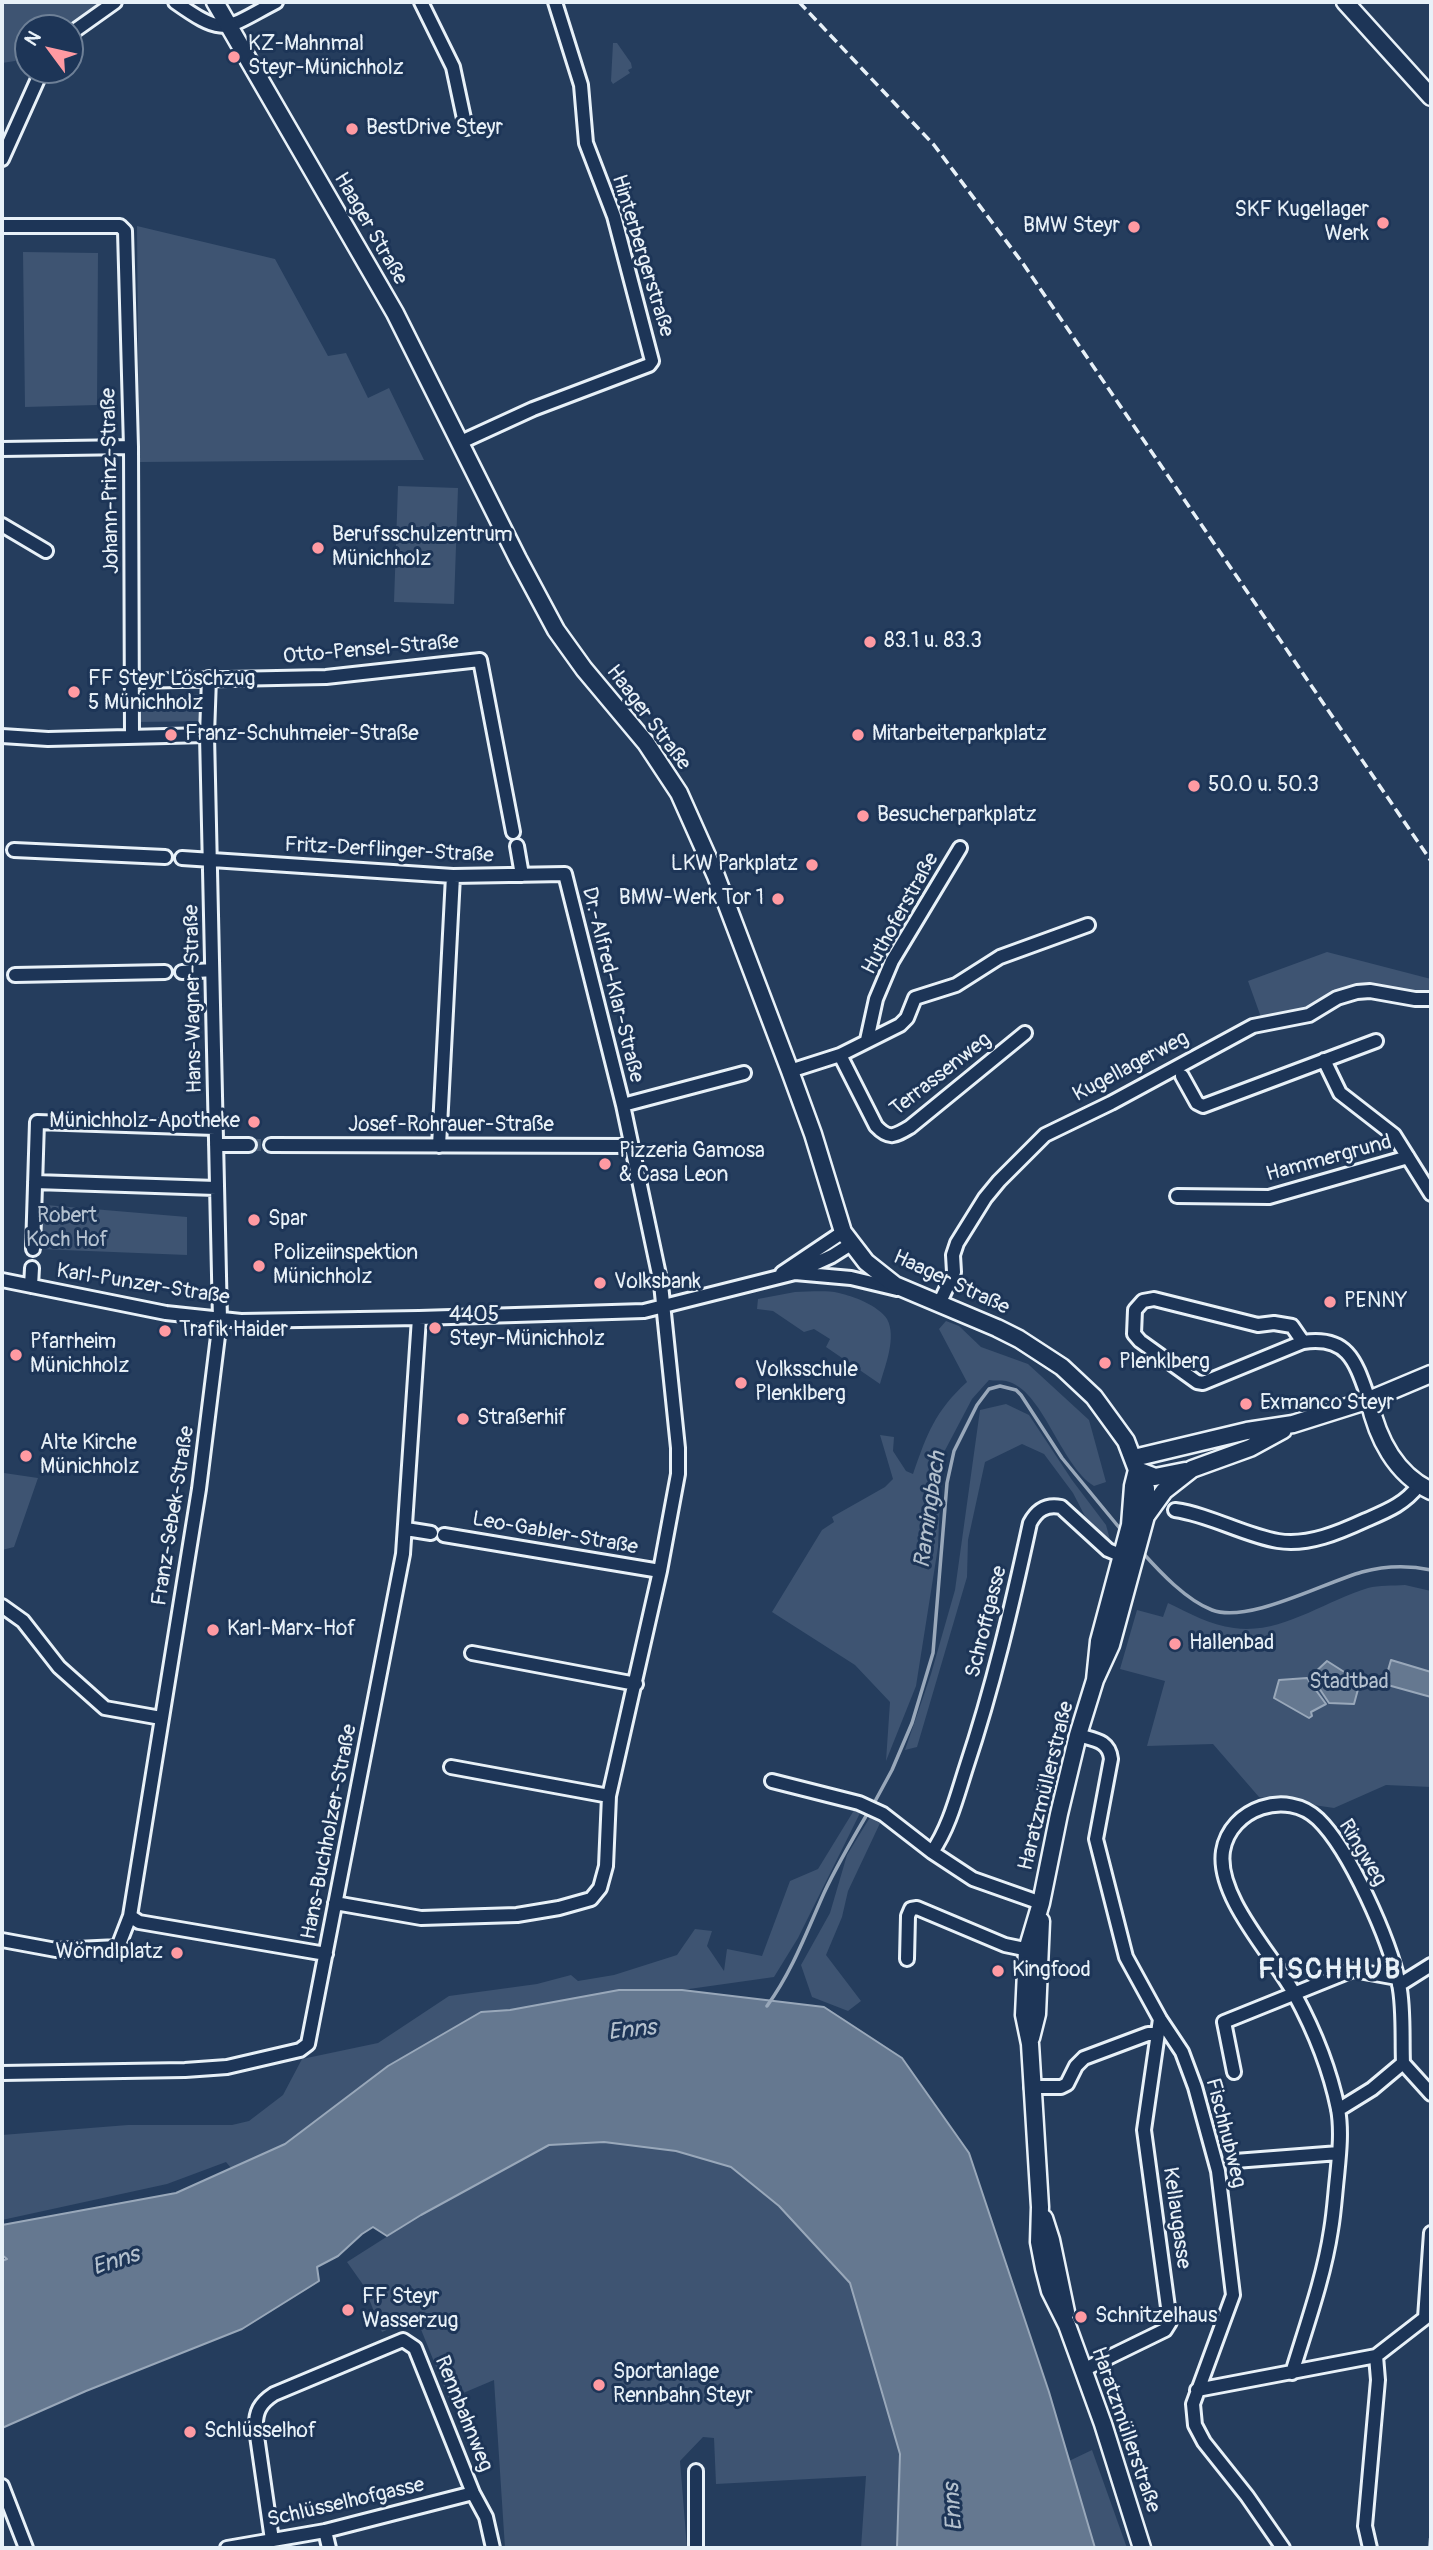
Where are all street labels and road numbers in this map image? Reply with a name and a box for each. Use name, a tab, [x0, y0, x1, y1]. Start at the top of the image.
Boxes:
street label: Haager Straße	[328, 168, 412, 290]
street label: Hinterbergerstraße	[605, 172, 679, 340]
street label: Johann-Prinz-Straße	[97, 388, 125, 574]
street label: Otto-Pensel-Straße	[282, 630, 460, 670]
street label: Haager Straße	[600, 660, 696, 776]
street label: Fritz-Derflinger-Straße	[284, 833, 494, 869]
street label: Huthoferstraße	[857, 849, 945, 979]
street label: Dr.-Alfred-Klar-Straße	[576, 885, 648, 1085]
street label: Hans-Wagner-Straße	[180, 904, 208, 1094]
street label: Kugellagerweg	[1069, 1026, 1193, 1108]
street label: Terrassenweg	[885, 1028, 997, 1122]
street label: Josef-Rohrauer-Straße	[348, 1113, 554, 1139]
street label: Hammergrund	[1263, 1130, 1395, 1188]
street label: Haager Straße	[889, 1245, 1013, 1321]
street label: Karl-Punzer-Straße	[55, 1259, 231, 1311]
street label: Franz-Sebek-Straße	[147, 1424, 201, 1608]
street label: Leo-Gabler-Straße	[470, 1507, 640, 1561]
street label: Schroffgasse	[961, 1563, 1013, 1681]
street label: Haratzmüllerstraße	[1014, 1699, 1080, 1873]
street label: Hans-Buchholzer-Straße	[297, 1722, 363, 1942]
street label: Ringweg	[1332, 1815, 1392, 1891]
street label: Fischhubweg	[1199, 2076, 1251, 2190]
street label: Kellaugasse	[1156, 2166, 1196, 2270]
street label: Haratzmüllerstraße	[1085, 2344, 1165, 2516]
street label: Rennbahnweg	[428, 2352, 498, 2476]
street label: Schlüsselhofgasse	[265, 2473, 427, 2533]

